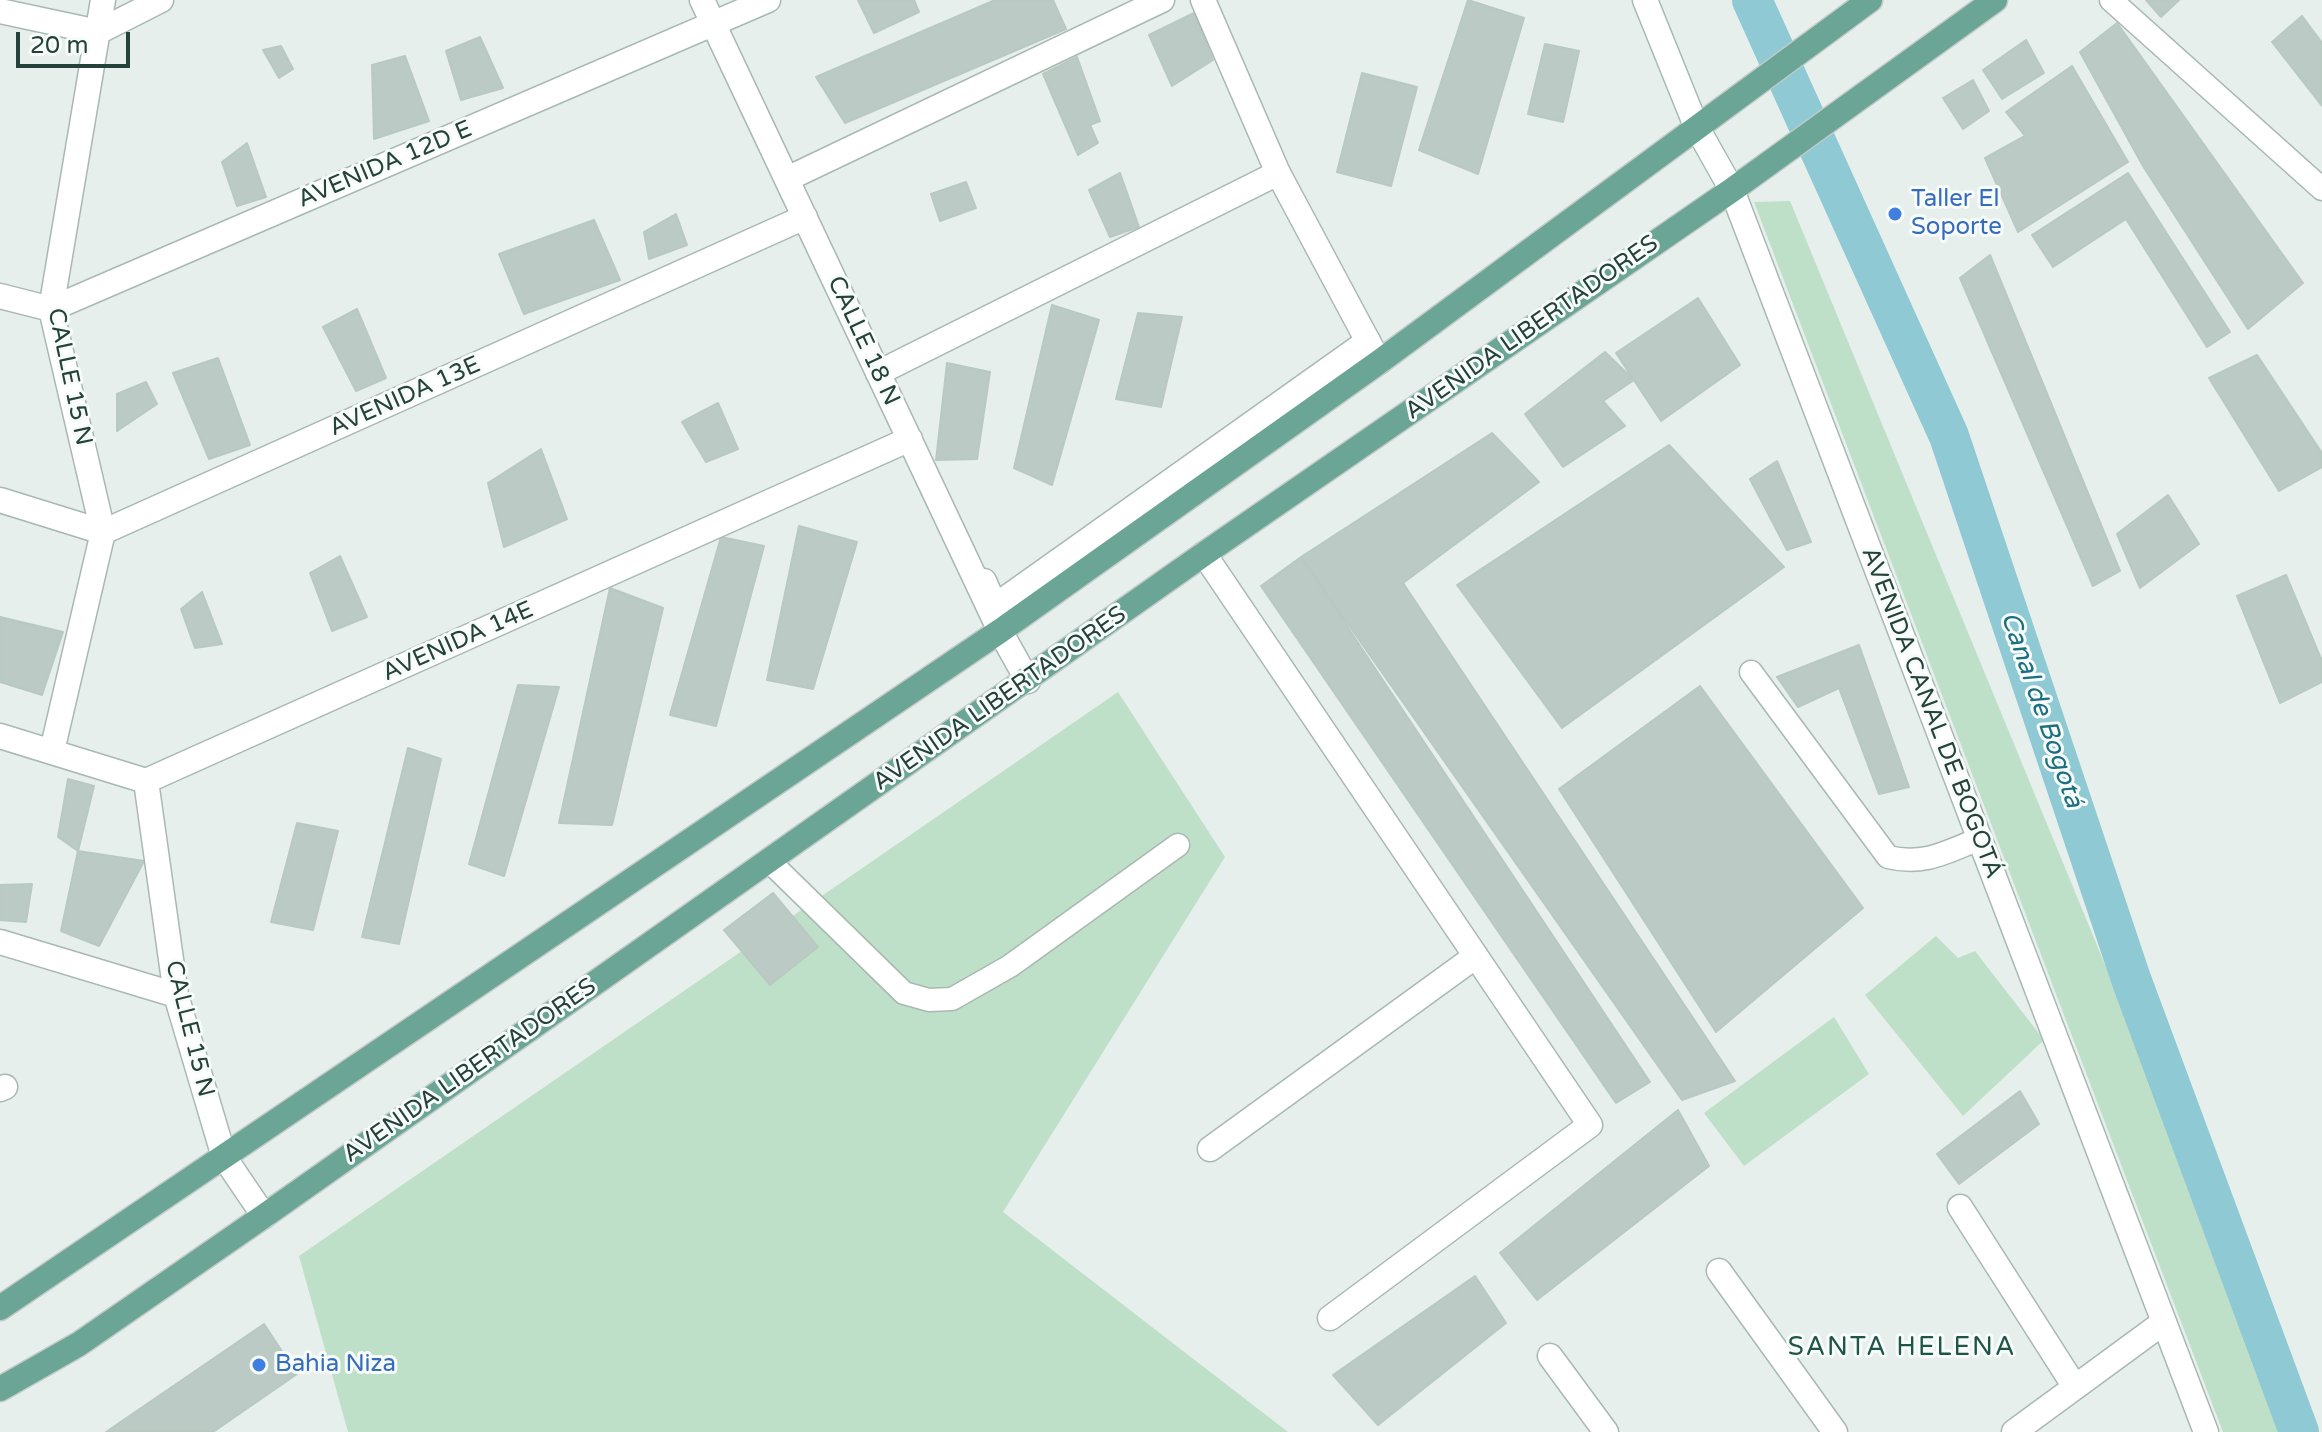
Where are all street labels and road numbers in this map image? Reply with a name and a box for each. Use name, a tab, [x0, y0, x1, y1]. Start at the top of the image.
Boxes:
street label: AVENIDA 12D E	[294, 115, 476, 215]
street label: AVENIDA LIBERTADORES	[1400, 230, 1664, 426]
street label: CALLE 18 N	[820, 272, 906, 410]
street label: CALLE 15 N	[40, 306, 98, 448]
street label: AVENIDA 13E	[325, 351, 485, 443]
street label: AVENIDA CANAL DE BOGOTÁ	[1854, 543, 2008, 883]
street label: AVENIDA 14E	[378, 596, 538, 688]
street label: AVENIDA LIBERTADORES	[868, 601, 1132, 797]
street label: CALLE 15 N	[158, 958, 220, 1100]
street label: AVENIDA LIBERTADORES	[338, 973, 602, 1169]

